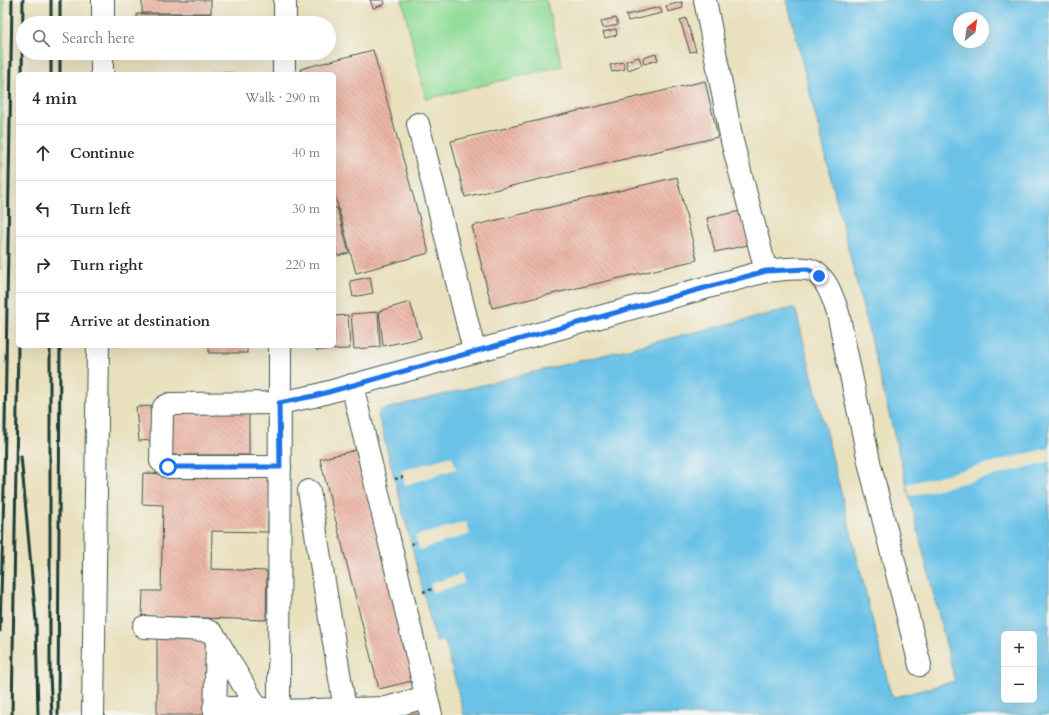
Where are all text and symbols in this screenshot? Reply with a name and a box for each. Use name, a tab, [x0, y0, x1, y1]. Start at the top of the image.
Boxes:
north arrow	[953, 12, 989, 48]
search box	[16, 16, 336, 60]
icon: search	[30, 27, 52, 49]
text: Search here	[62, 28, 135, 48]
text: 4 min	[32, 87, 77, 110]
text: Walk · 290 m	[245, 89, 320, 107]
icon: ahead	[32, 142, 54, 164]
text: Continue	[70, 143, 135, 163]
text: 40 m	[292, 144, 320, 162]
icon: left	[32, 198, 54, 220]
text: Turn left	[70, 199, 131, 219]
text: 30 m	[292, 200, 320, 218]
icon: right	[32, 254, 54, 276]
text: Turn right	[70, 255, 143, 275]
text: 220 m	[286, 256, 320, 274]
route end	[810, 267, 828, 285]
icon: arrive	[32, 310, 54, 332]
text: Arrive at destination	[70, 311, 210, 331]
route start	[159, 458, 177, 476]
map controls	[1001, 631, 1037, 703]
button: +	[1001, 631, 1037, 667]
button: −	[1001, 667, 1037, 703]

